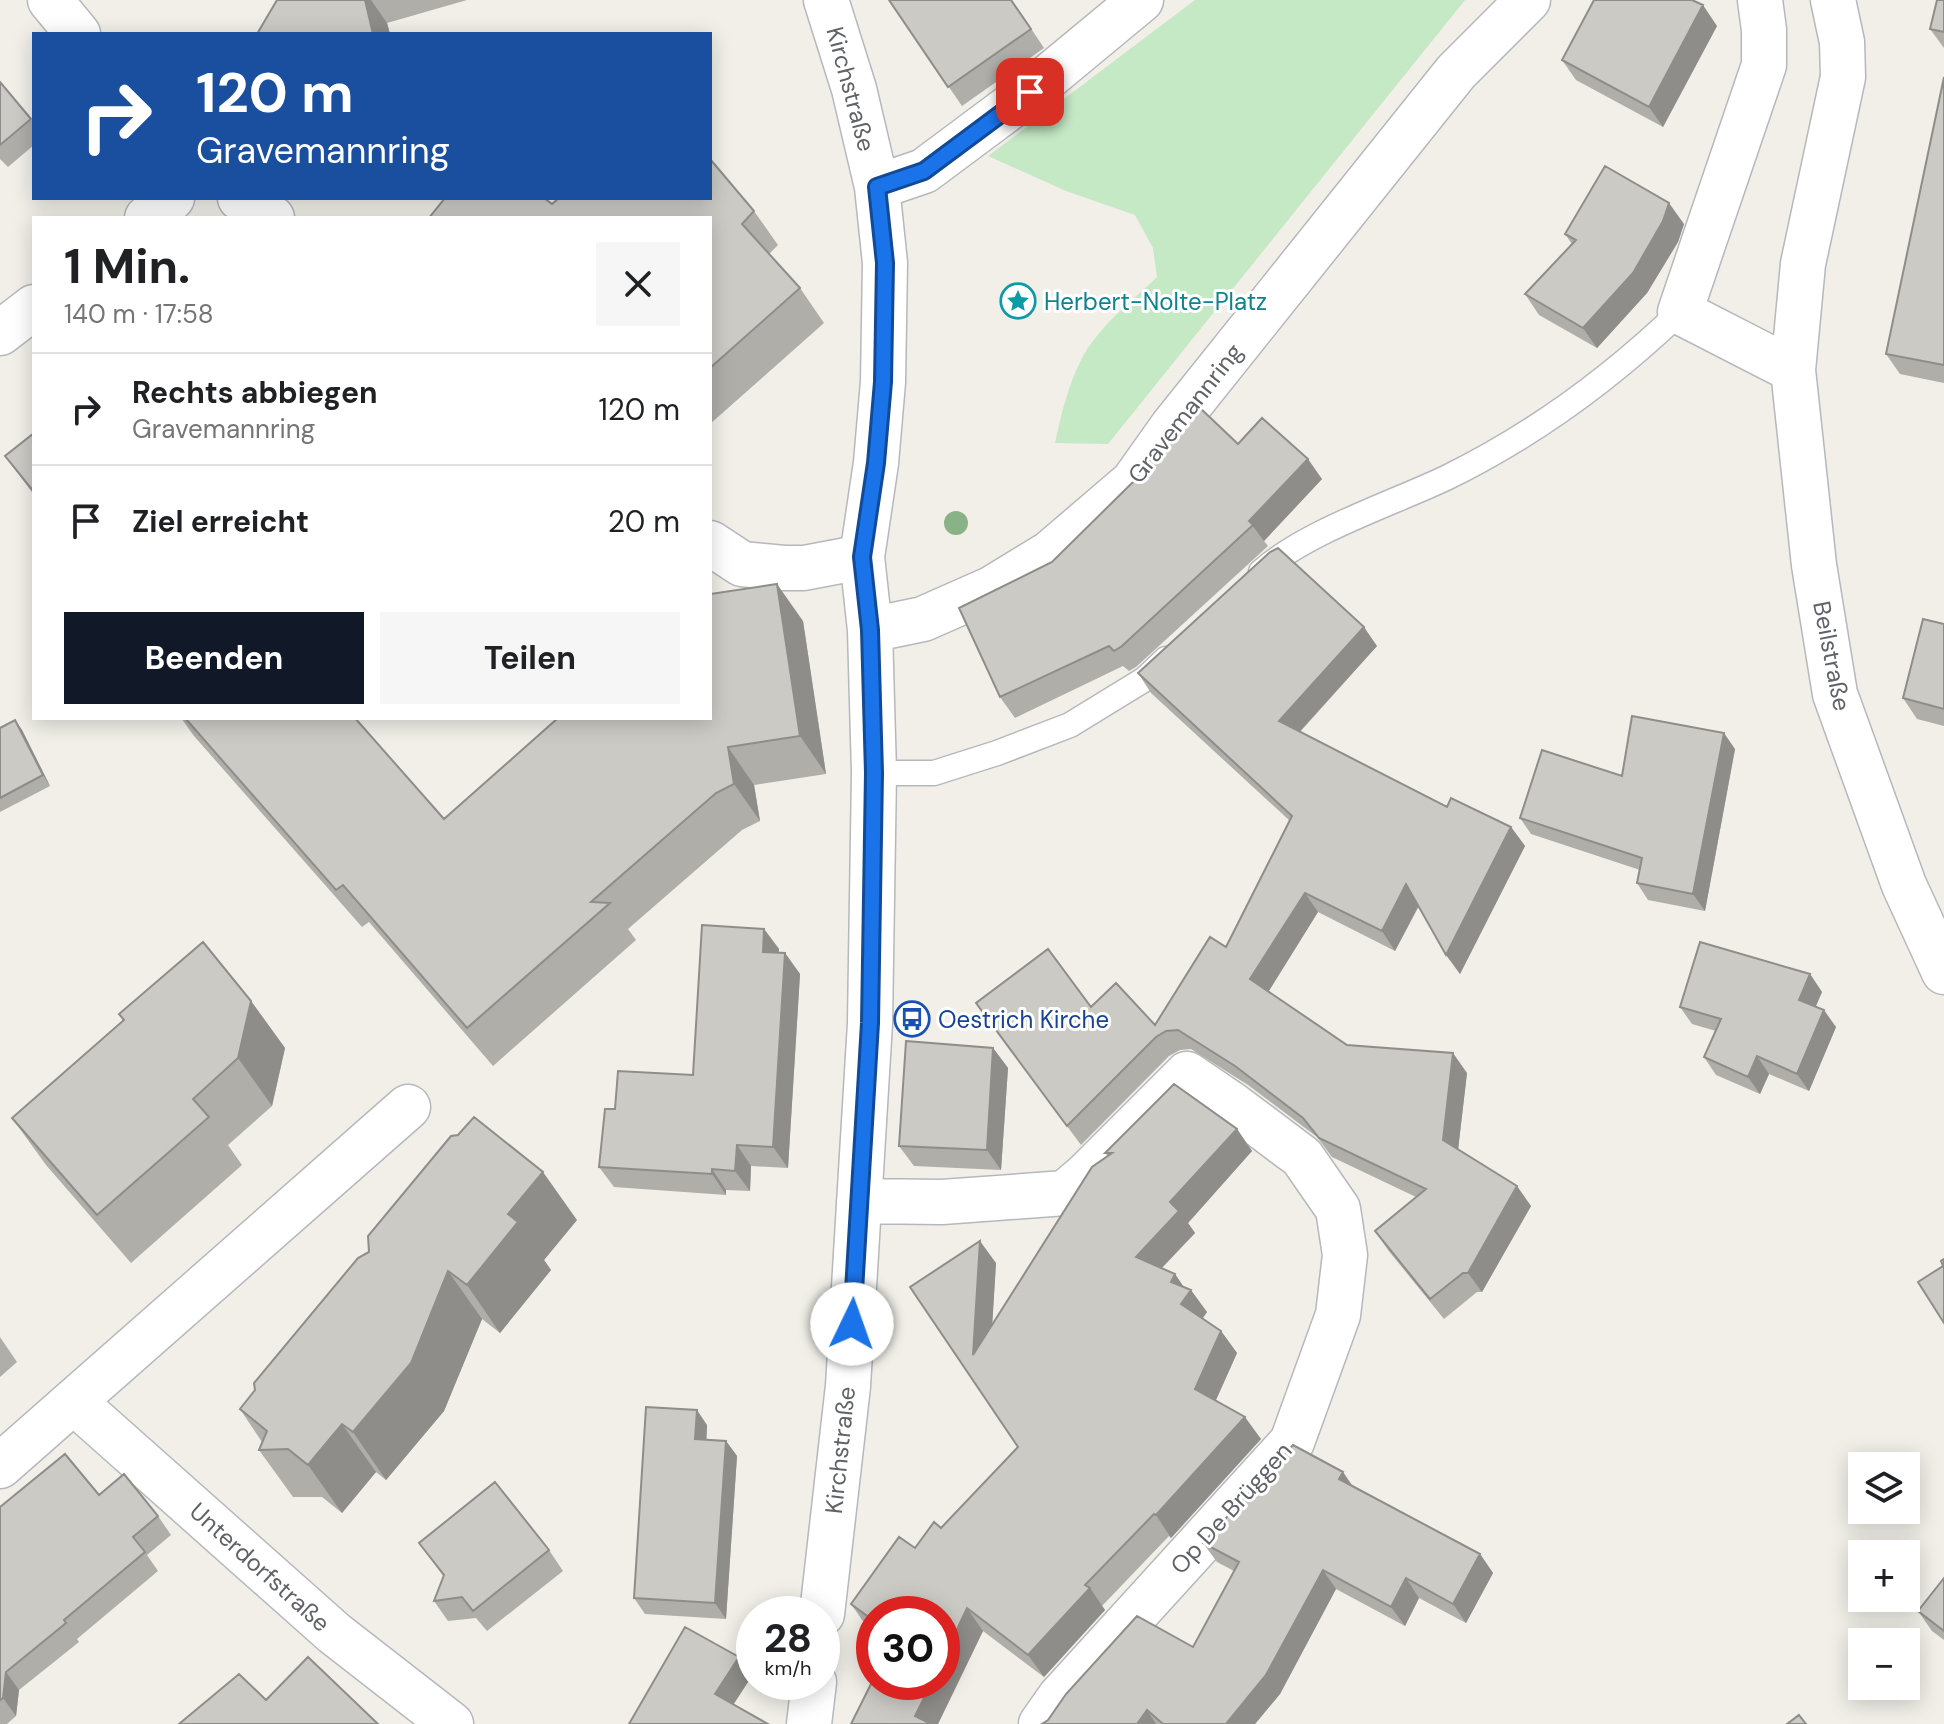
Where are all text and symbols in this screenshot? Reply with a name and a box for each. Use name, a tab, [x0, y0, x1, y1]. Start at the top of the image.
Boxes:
street label: Kirchstraße	[819, 23, 883, 155]
text: 120 m	[196, 56, 354, 129]
pin	[996, 58, 1064, 126]
icon: right	[64, 64, 168, 168]
icon: arrive	[1008, 70, 1052, 114]
text: Gravemannring	[196, 127, 450, 174]
text: 1 Min.	[64, 235, 190, 298]
button: close	[596, 242, 680, 326]
place icon: Herbert-Nolte-Platz	[999, 282, 1037, 320]
place label: Herbert-Nolte-Platz	[1044, 286, 1267, 317]
text: 140 m · 17:58	[64, 297, 214, 331]
street label: Gravemannring	[1121, 337, 1249, 489]
text: Rechts abbiegen	[132, 373, 377, 412]
icon: right	[64, 387, 108, 431]
text: 120 m	[598, 390, 680, 429]
text: Gravemannring	[132, 412, 315, 446]
icon: arrive	[64, 499, 108, 543]
text: Ziel erreicht	[132, 502, 309, 541]
text: 20 m	[608, 502, 680, 541]
street label: Beilstraße	[1806, 598, 1858, 714]
button: Beenden	[64, 612, 364, 704]
button: Teilen	[380, 612, 680, 704]
bus stop icon: Oestrich Kirche	[893, 1000, 931, 1038]
place label: Oestrich Kirche	[938, 1004, 1109, 1035]
position arrow	[810, 1282, 894, 1366]
street label: Kirchstraße	[818, 1385, 862, 1515]
street label: Op De Brüggen	[1163, 1435, 1299, 1581]
map controls	[1848, 1452, 1920, 1700]
button: layers	[1848, 1452, 1920, 1524]
street label: Unterdorfstraße	[183, 1496, 337, 1638]
button: +	[1848, 1540, 1920, 1612]
speed limit sign: 30	[856, 1596, 960, 1700]
text: 28	[764, 1612, 812, 1664]
button: −	[1848, 1628, 1920, 1700]
text: km/h	[764, 1655, 812, 1681]

